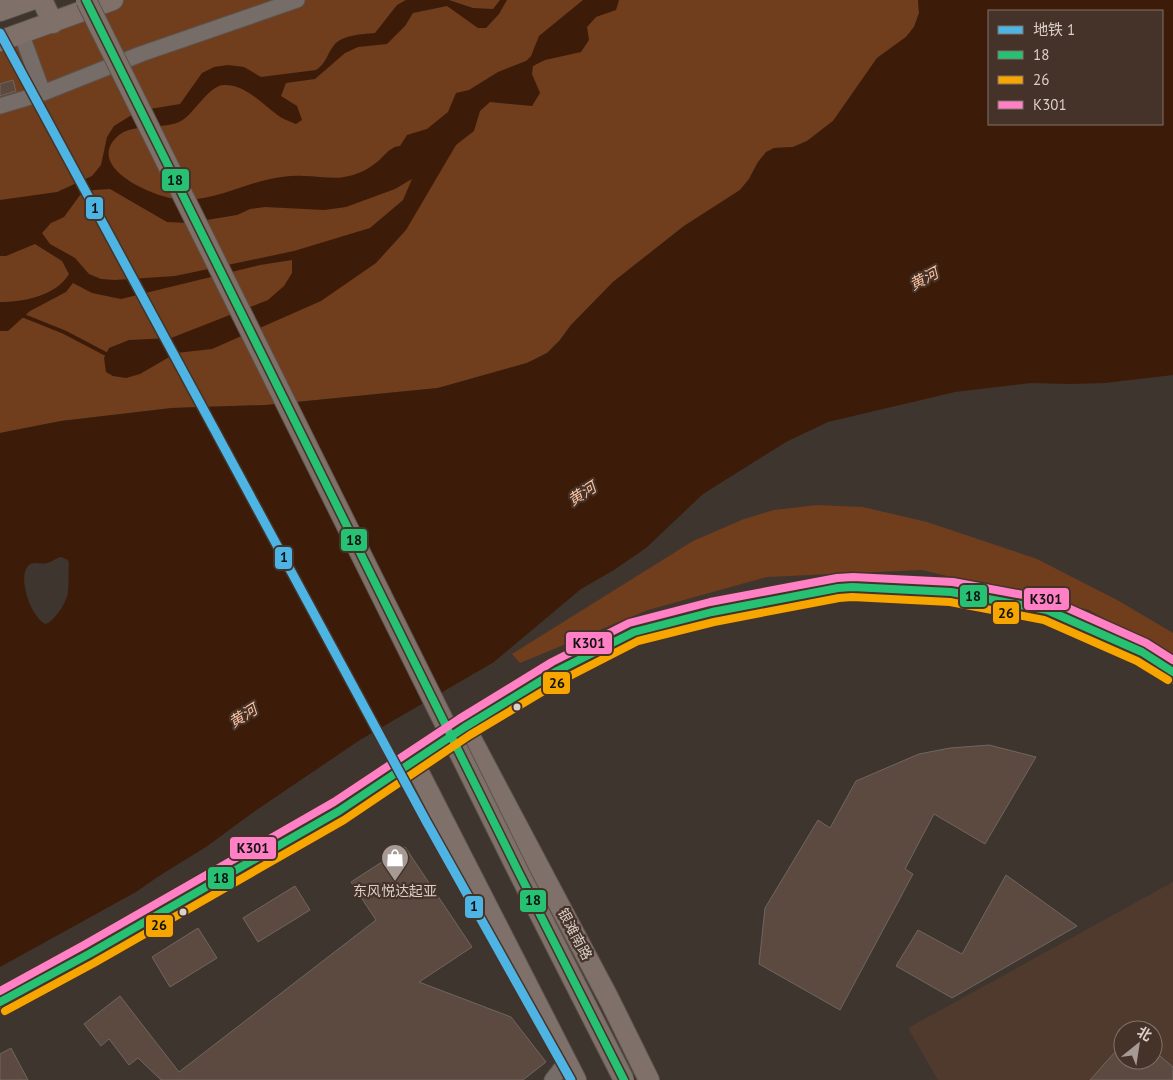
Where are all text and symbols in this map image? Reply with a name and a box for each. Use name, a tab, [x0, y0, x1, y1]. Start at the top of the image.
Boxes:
legend	[988, 10, 1163, 125]
text: 地铁 1	[1033, 20, 1075, 39]
text: 18	[1033, 45, 1049, 64]
text: 26	[1033, 70, 1049, 89]
text: K301	[1033, 95, 1067, 114]
line badge: 18	[161, 168, 190, 192]
text: 18	[167, 171, 183, 189]
line badge: 1	[85, 196, 104, 220]
text: 1	[91, 199, 99, 217]
water label: 黄河	[906, 262, 944, 294]
water label: 黄河	[564, 476, 602, 510]
line badge: 18	[340, 528, 368, 552]
text: 18	[346, 531, 362, 549]
line badge: 1	[274, 546, 293, 570]
text: 1	[280, 548, 288, 566]
line badge: 18	[959, 584, 988, 608]
text: 18	[965, 587, 981, 605]
line badge: K301	[1023, 587, 1070, 611]
text: K301	[1030, 590, 1062, 608]
line badge: 26	[992, 601, 1020, 625]
text: 26	[998, 604, 1014, 622]
line badge: K301	[565, 631, 613, 655]
text: K301	[573, 634, 605, 652]
line badge: 26	[542, 671, 571, 695]
text: 26	[549, 674, 565, 692]
water label: 黄河	[225, 698, 263, 732]
unlabelled marker	[512, 702, 522, 712]
line badge: K301	[229, 836, 277, 860]
text: K301	[237, 839, 269, 857]
shop icon: 东风悦达起亚	[380, 843, 410, 882]
line badge: 18	[207, 866, 235, 890]
text: 18	[213, 869, 229, 887]
place label: 东风悦达起亚	[353, 882, 437, 900]
line badge: 18	[519, 889, 547, 913]
text: 18	[525, 891, 541, 909]
line badge: 1	[464, 895, 484, 919]
text: 1	[470, 897, 478, 915]
street label: 银滩南路	[554, 905, 596, 963]
unlabelled marker	[178, 907, 188, 917]
line badge: 26	[145, 914, 174, 938]
text: 26	[151, 916, 167, 934]
north arrow	[1113, 1020, 1163, 1070]
text: 北	[1134, 1022, 1155, 1045]

